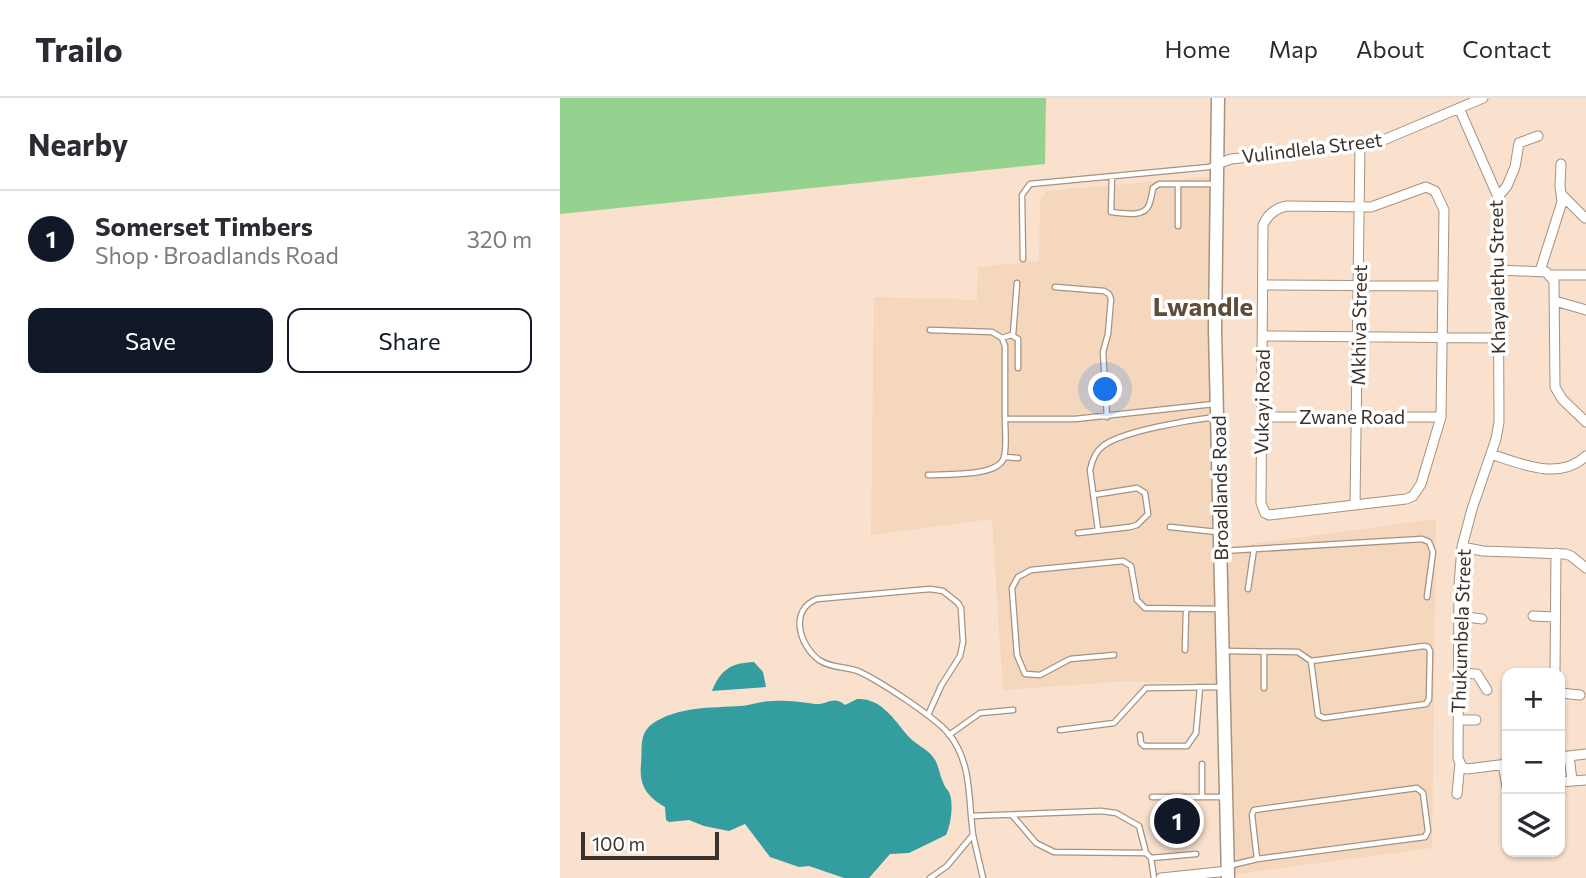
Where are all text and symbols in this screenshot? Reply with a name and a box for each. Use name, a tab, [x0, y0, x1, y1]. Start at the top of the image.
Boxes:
text: Trailo	[35, 28, 123, 69]
text: Home	[1165, 34, 1231, 63]
text: Map	[1269, 34, 1318, 63]
text: About	[1356, 34, 1424, 63]
text: Contact	[1462, 34, 1551, 63]
text: Nearby	[28, 125, 128, 162]
street label: Vulindlela Street	[1240, 127, 1384, 168]
street label: Khayalethu Street	[1484, 199, 1509, 354]
text: Somerset Timbers	[95, 210, 313, 241]
text: 1	[46, 225, 56, 253]
text: 320 m	[467, 225, 532, 253]
text: Shop · Broadlands Road	[95, 241, 339, 269]
street label: Mkhiva Street	[1346, 264, 1371, 386]
district label: Lwandle	[1153, 290, 1253, 321]
button: Save	[28, 308, 273, 373]
button: Share	[287, 308, 532, 373]
street label: Vukayi Road	[1249, 349, 1274, 455]
your location	[1088, 372, 1122, 406]
street label: Zwane Road	[1299, 405, 1405, 428]
street label: Broadlands Road	[1207, 415, 1232, 561]
street label: Thukumbela Street	[1446, 548, 1475, 714]
map controls	[1502, 668, 1565, 857]
button: +	[1502, 668, 1565, 731]
button: −	[1502, 731, 1565, 794]
button: layers	[1502, 794, 1565, 857]
pin: 1	[1154, 795, 1200, 847]
scale bar	[581, 829, 719, 861]
text: 100 m	[592, 832, 645, 855]

